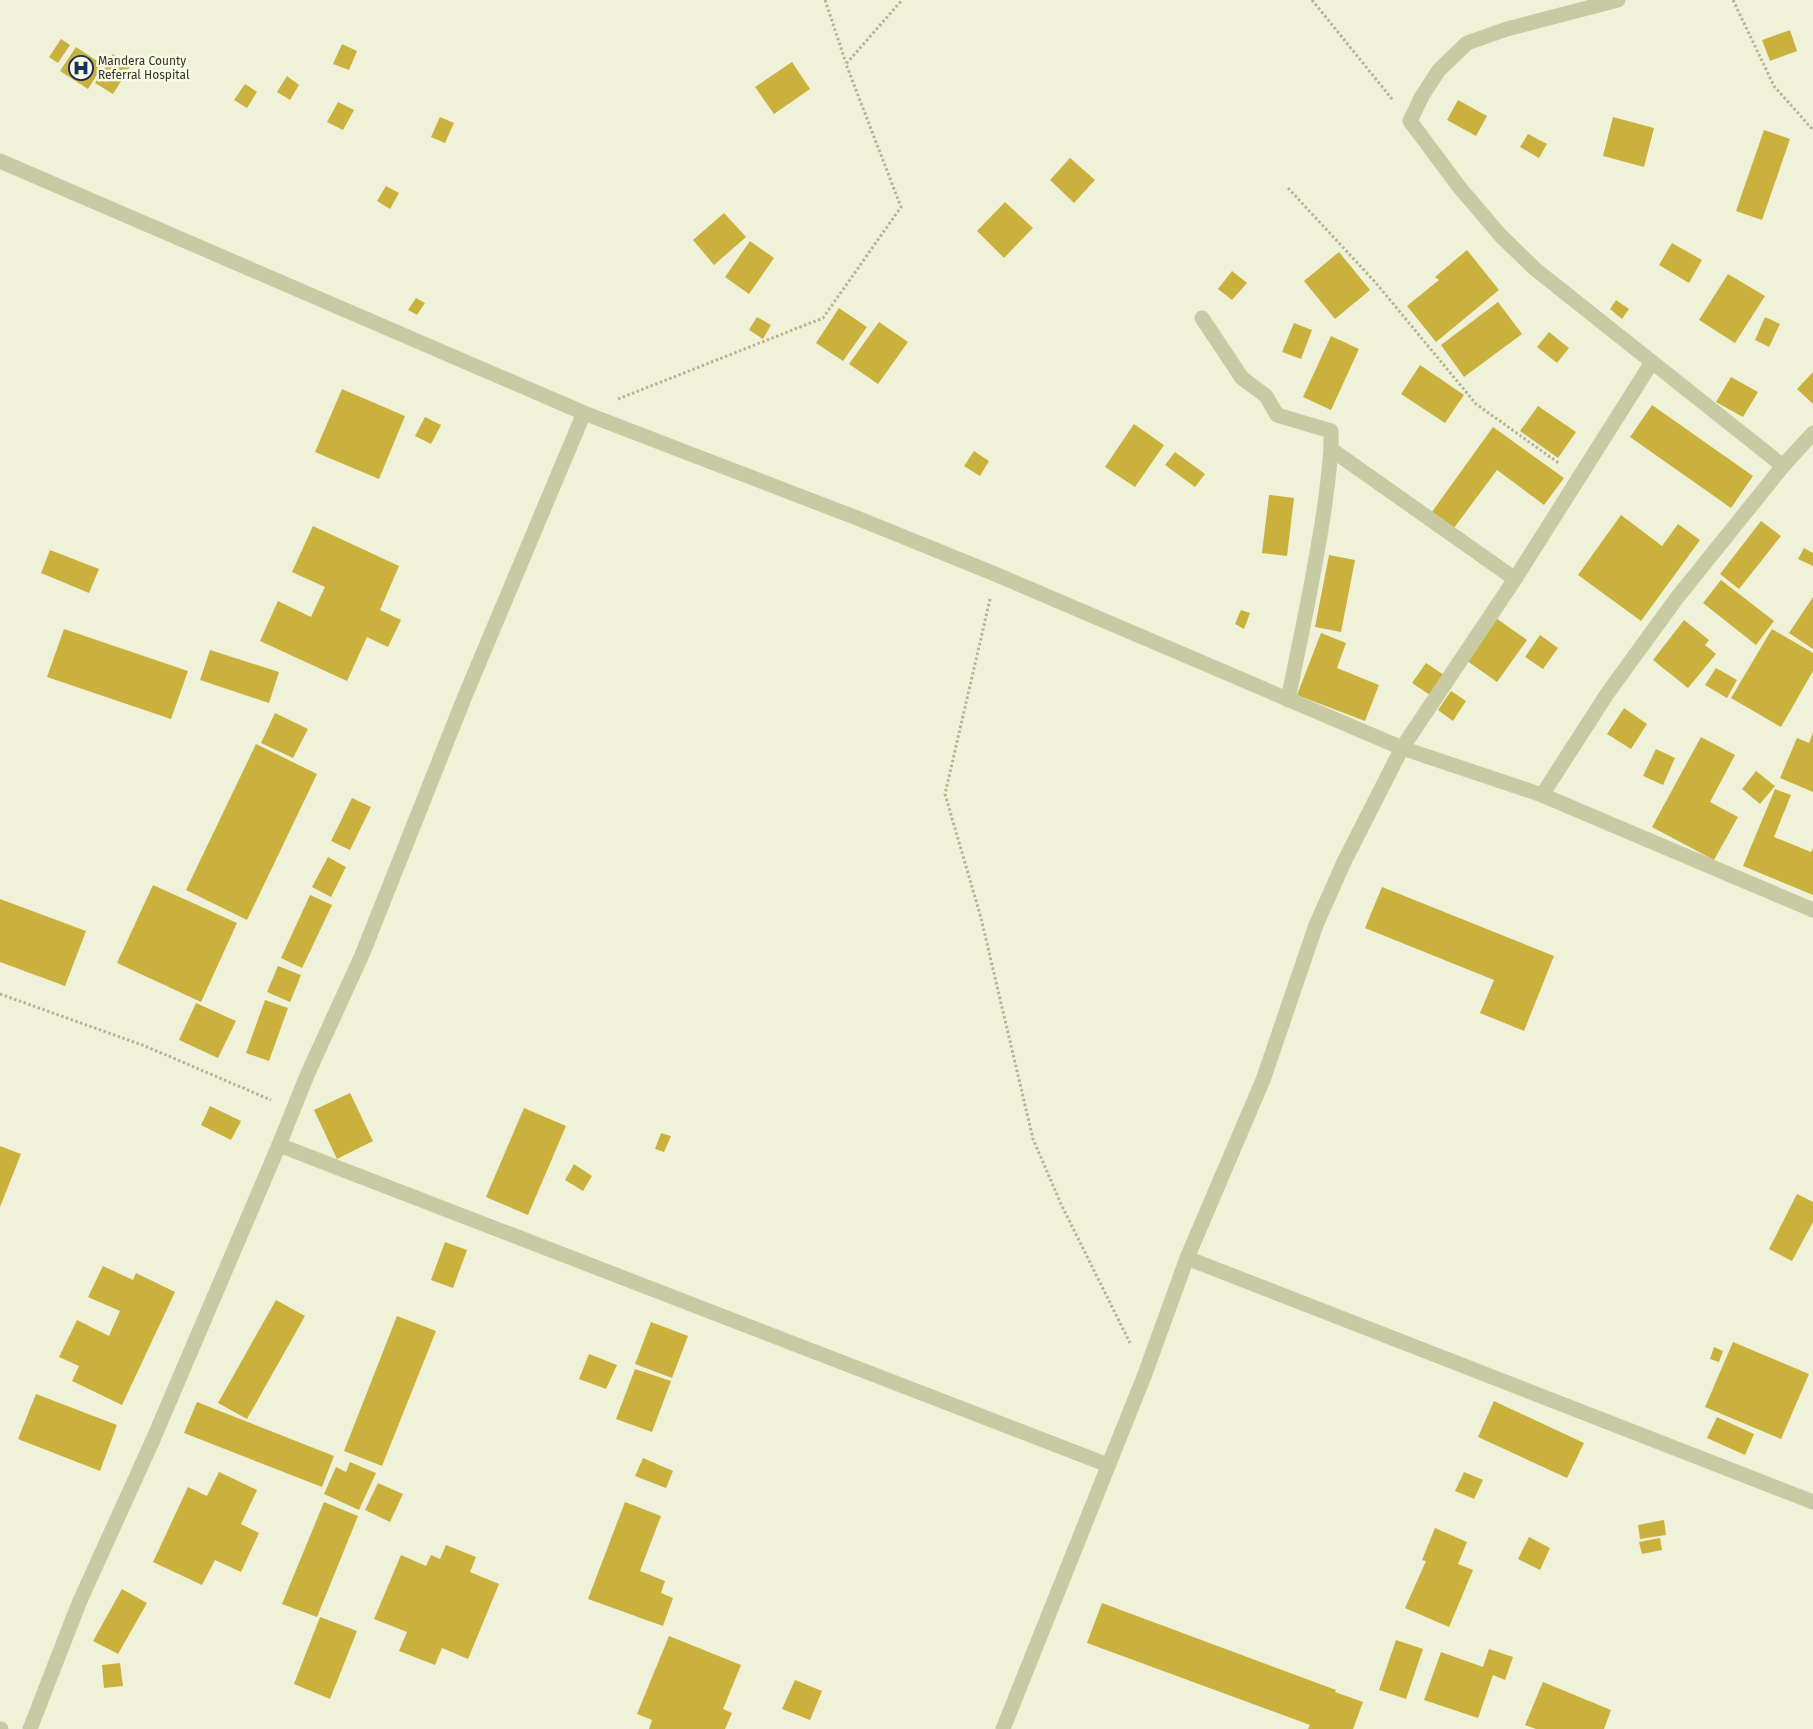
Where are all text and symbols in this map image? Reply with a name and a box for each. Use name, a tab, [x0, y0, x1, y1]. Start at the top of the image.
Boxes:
place label: Mandera County Referral Hospital	[98, 54, 190, 82]
hospital icon: Mandera County Referral Hospital	[68, 55, 94, 81]

